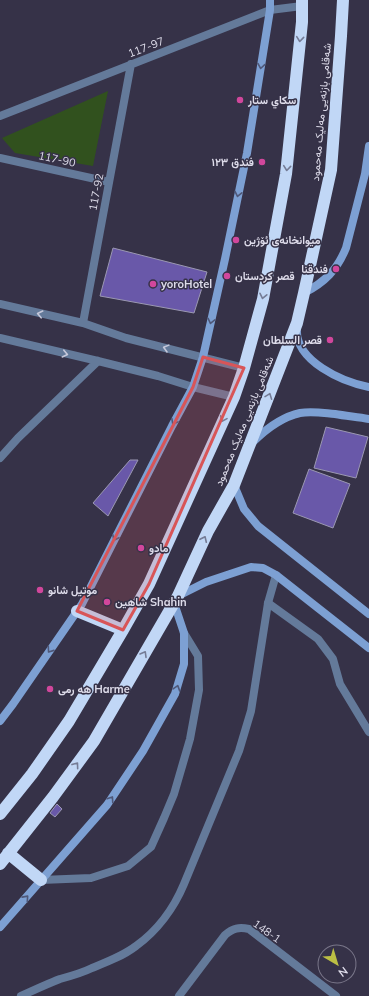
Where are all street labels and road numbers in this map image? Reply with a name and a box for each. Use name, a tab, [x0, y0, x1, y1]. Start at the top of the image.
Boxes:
street label: 117-97	[126, 34, 166, 60]
street label: شەقامی بازنەیی مەلیک مەحمود	[308, 42, 334, 182]
street label: 117-90	[37, 148, 77, 170]
street label: 117-92	[86, 172, 107, 212]
street label: شەقامی بازنەیی مەلیک مەحمود	[212, 354, 277, 488]
street label: 148-1	[250, 916, 284, 946]

